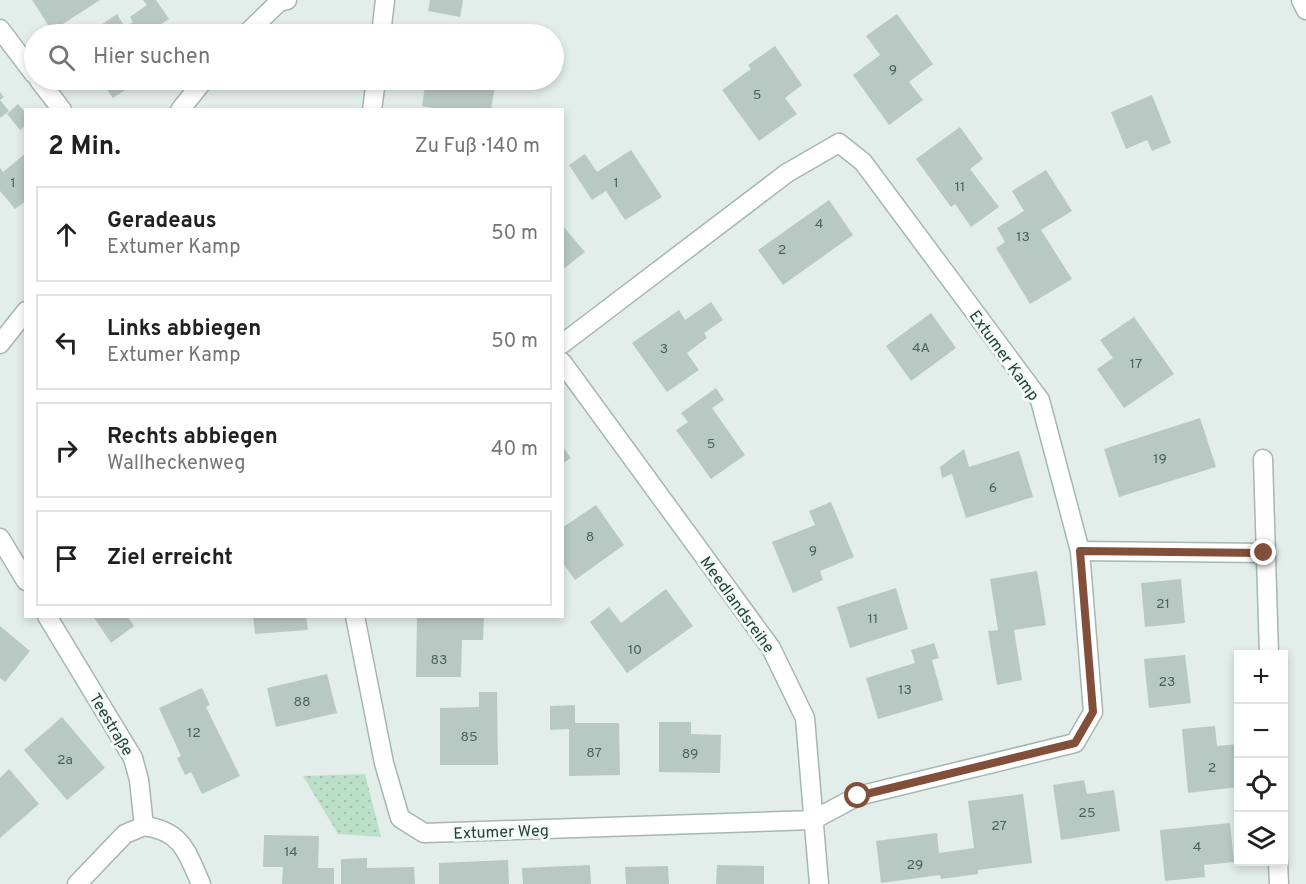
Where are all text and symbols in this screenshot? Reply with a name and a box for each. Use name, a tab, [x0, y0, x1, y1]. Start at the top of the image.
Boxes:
search box	[24, 24, 564, 90]
icon: search	[45, 41, 78, 74]
text: Hier suchen	[93, 44, 210, 71]
house number: 9	[889, 62, 897, 79]
house number: 5	[753, 87, 761, 104]
text: 2 Min.	[48, 131, 121, 164]
text: Zu Fuß · 140 m	[415, 134, 540, 160]
house number: 1	[10, 175, 16, 192]
house number: 1	[613, 175, 619, 192]
house number: 11	[955, 179, 965, 196]
text: Geradeaus	[107, 208, 217, 235]
house number: 4	[815, 216, 823, 233]
icon: ahead	[50, 218, 83, 251]
text: 50 m	[491, 221, 538, 247]
house number: 13	[1016, 229, 1030, 246]
text: Extumer Kamp	[107, 235, 240, 261]
house number: 2	[778, 242, 786, 259]
street label: Extumer Kamp	[964, 307, 1043, 405]
text: Links abbiegen	[107, 316, 261, 343]
icon: left	[50, 326, 83, 359]
text: 50 m	[491, 329, 538, 355]
house number: 4A	[912, 340, 930, 357]
house number: 3	[660, 341, 668, 358]
text: Extumer Kamp	[107, 343, 240, 369]
house number: 17	[1130, 356, 1142, 373]
text: Rechts abbiegen	[107, 424, 278, 451]
icon: right	[50, 434, 83, 467]
house number: 5	[707, 436, 715, 453]
text: 40 m	[491, 437, 538, 463]
text: Wallheckenweg	[107, 451, 246, 477]
house number: 19	[1153, 451, 1167, 468]
house number: 6	[989, 480, 997, 497]
house number: 8	[586, 529, 594, 546]
route end	[1250, 539, 1276, 565]
icon: arrive	[50, 542, 83, 575]
house number: 9	[809, 543, 817, 560]
text: Ziel erreicht	[107, 545, 233, 572]
street label: Meedlandsreihe	[695, 553, 778, 657]
house number: 21	[1156, 596, 1170, 613]
house number: 11	[868, 611, 878, 628]
house number: 10	[628, 642, 642, 659]
map controls	[1234, 650, 1288, 866]
button: +	[1234, 650, 1288, 704]
house number: 83	[431, 652, 447, 669]
house number: 23	[1159, 674, 1176, 691]
house number: 13	[898, 682, 912, 699]
street label: Teestraße	[84, 690, 137, 760]
house number: 88	[293, 694, 311, 711]
button: −	[1234, 704, 1288, 758]
house number: 12	[187, 725, 201, 742]
house number: 85	[460, 729, 478, 746]
house number: 87	[586, 745, 602, 762]
house number: 89	[682, 746, 698, 763]
house number: 2a	[57, 752, 73, 769]
button: locate	[1234, 758, 1288, 812]
house number: 2	[1208, 760, 1216, 777]
route start	[844, 782, 870, 808]
house number: 25	[1078, 805, 1096, 822]
button: layers	[1234, 812, 1288, 866]
house number: 27	[991, 818, 1007, 835]
street label: Extumer Weg	[453, 821, 549, 845]
house number: 4	[1193, 839, 1201, 856]
house number: 14	[284, 844, 298, 861]
house number: 29	[907, 857, 923, 874]

